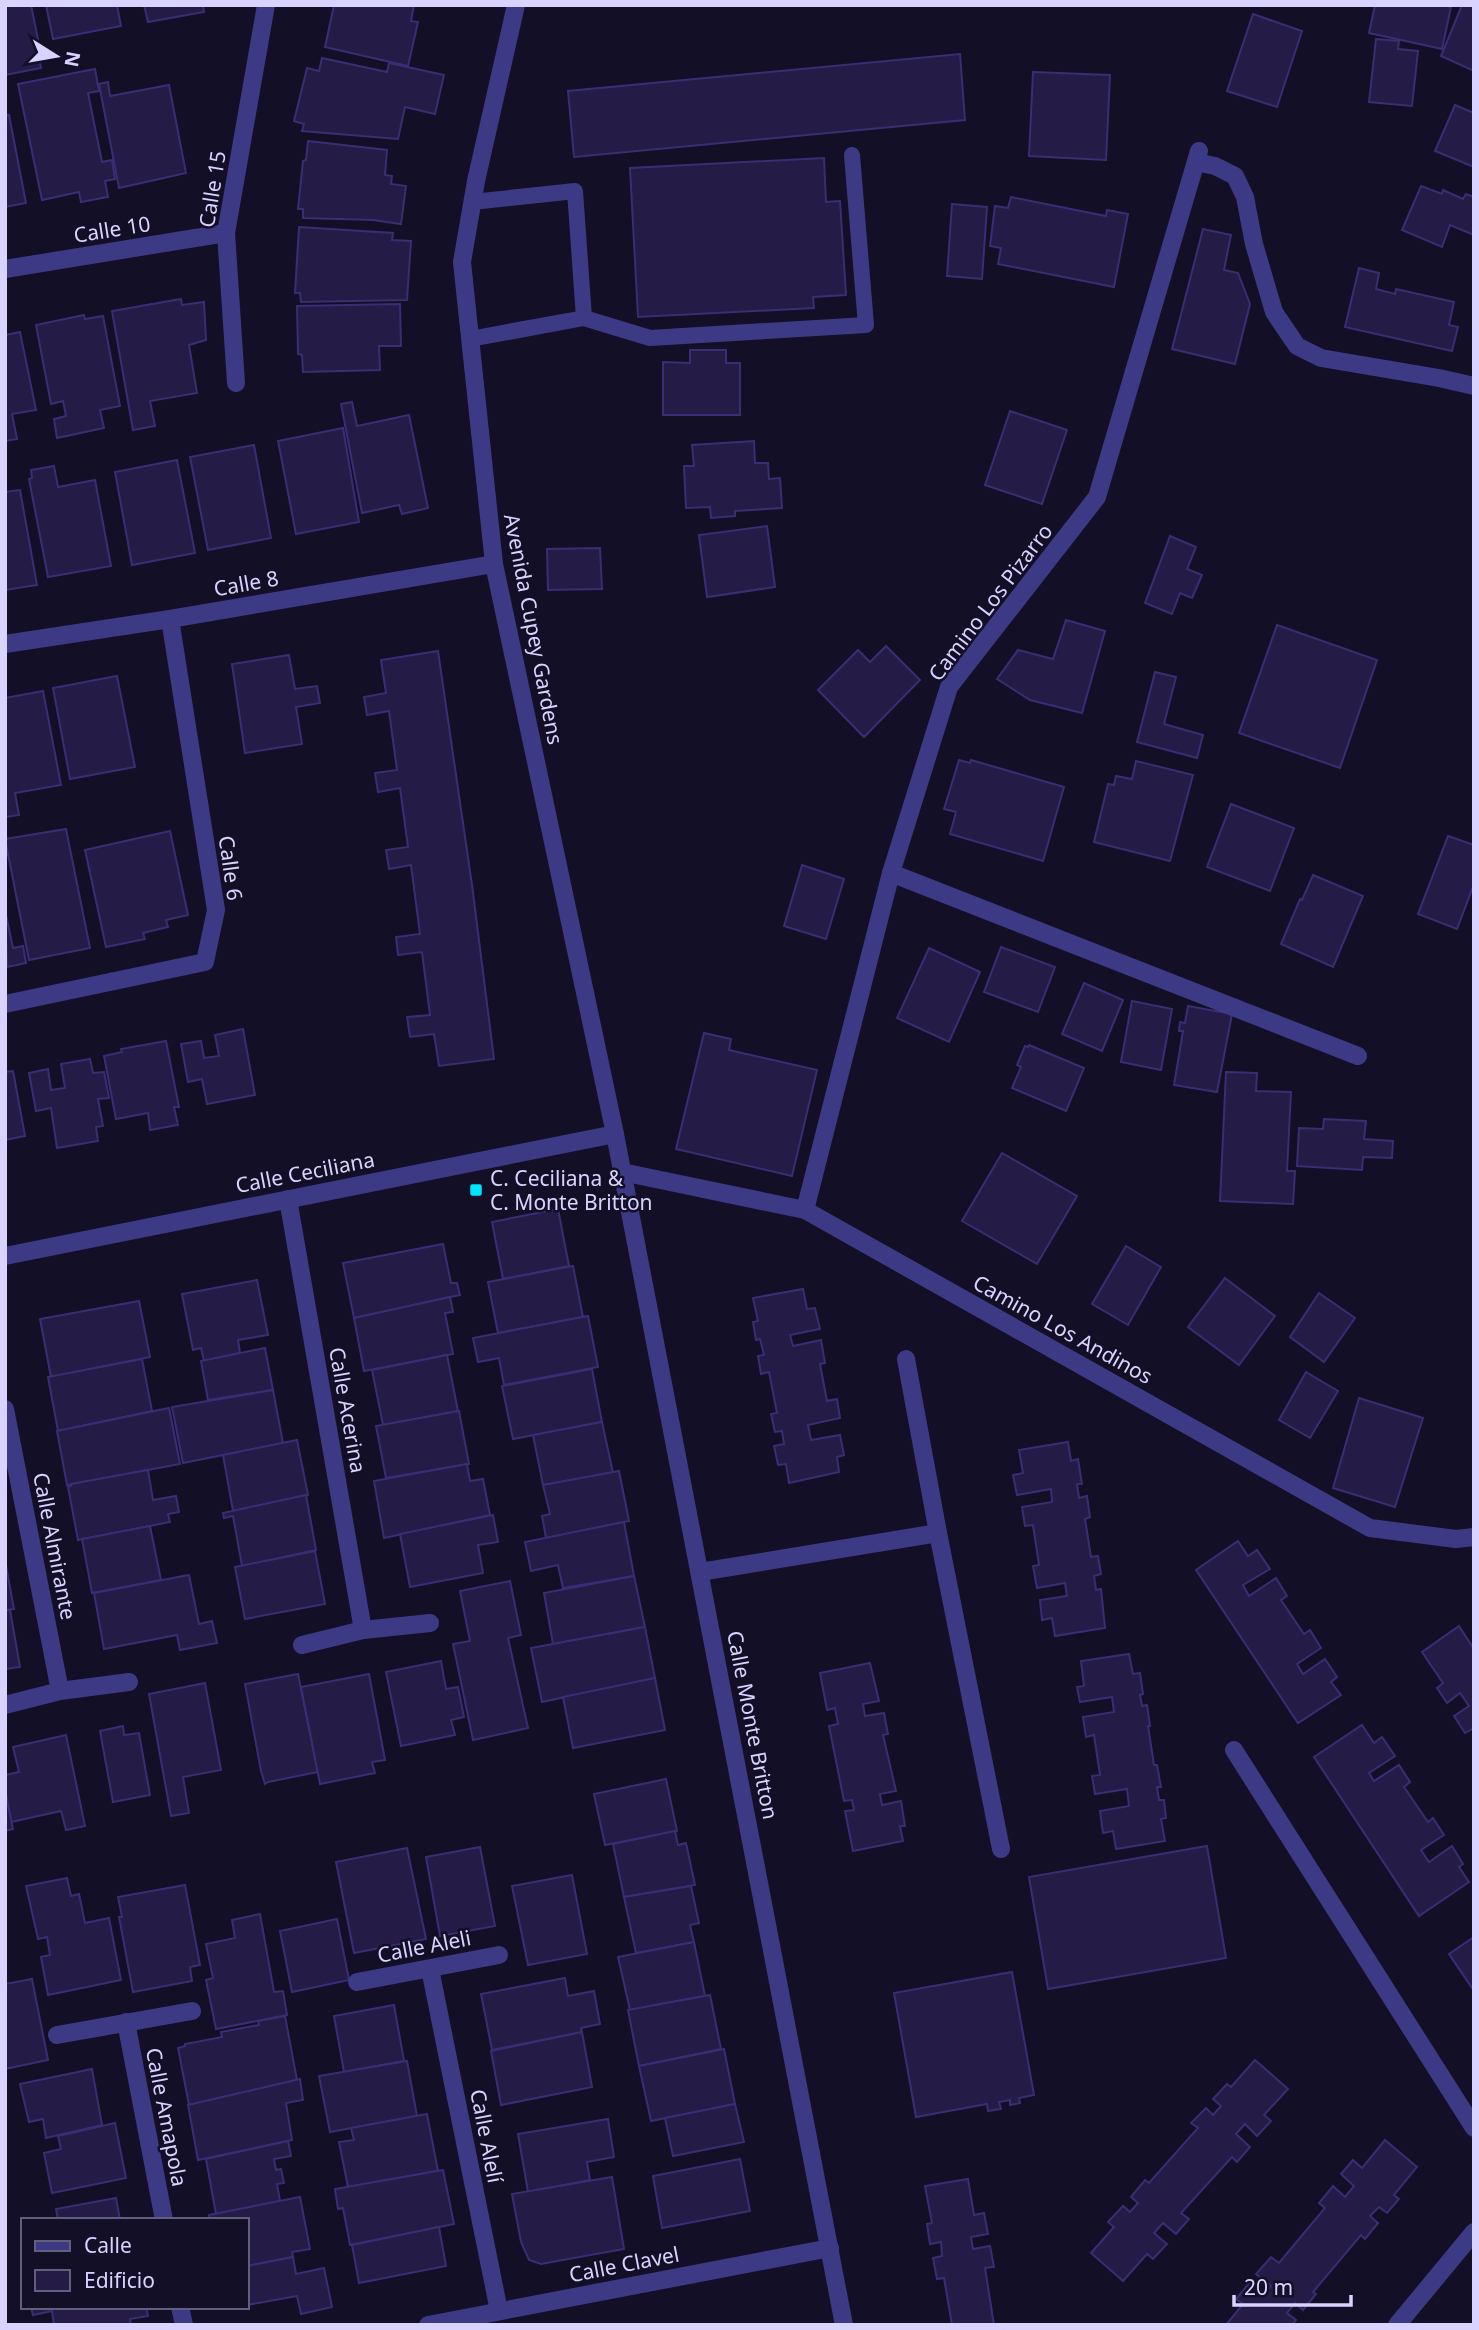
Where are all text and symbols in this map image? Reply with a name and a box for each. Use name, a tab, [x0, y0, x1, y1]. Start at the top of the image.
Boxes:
north arrow	[21, 21, 91, 91]
text: N	[58, 49, 87, 69]
street label: Calle 15	[192, 149, 232, 229]
street label: Calle 10	[72, 209, 152, 249]
street label: Avenida Cupey Gardens	[498, 511, 570, 747]
street label: Camino Los Pizarro	[922, 518, 1058, 686]
street label: Calle 8	[211, 564, 281, 602]
street label: Calle 6	[213, 834, 249, 902]
street label: Calle Ceciliana	[233, 1145, 377, 1199]
place label: C. Ceciliana & C. Monte Britton	[490, 1164, 653, 1216]
marker: C. Ceciliana & C. Monte Britton	[468, 1182, 484, 1198]
street label: Camino Los Andinos	[968, 1268, 1158, 1390]
street label: Calle Acerina	[323, 1345, 373, 1475]
street label: Calle Almirante	[27, 1470, 83, 1622]
street label: Calle Monte Britton	[721, 1628, 785, 1822]
street label: Calle Aleli	[375, 1923, 473, 1969]
street label: Calle Amapola	[140, 2045, 194, 2189]
street label: Calle Alelí	[464, 2087, 510, 2186]
legend	[21, 2218, 248, 2309]
text: Calle	[84, 2231, 132, 2259]
street label: Calle Clavel	[567, 2240, 681, 2288]
scale bar	[1234, 2264, 1351, 2308]
text: Edificio	[84, 2266, 155, 2294]
text: 20 m	[1244, 2273, 1293, 2301]

